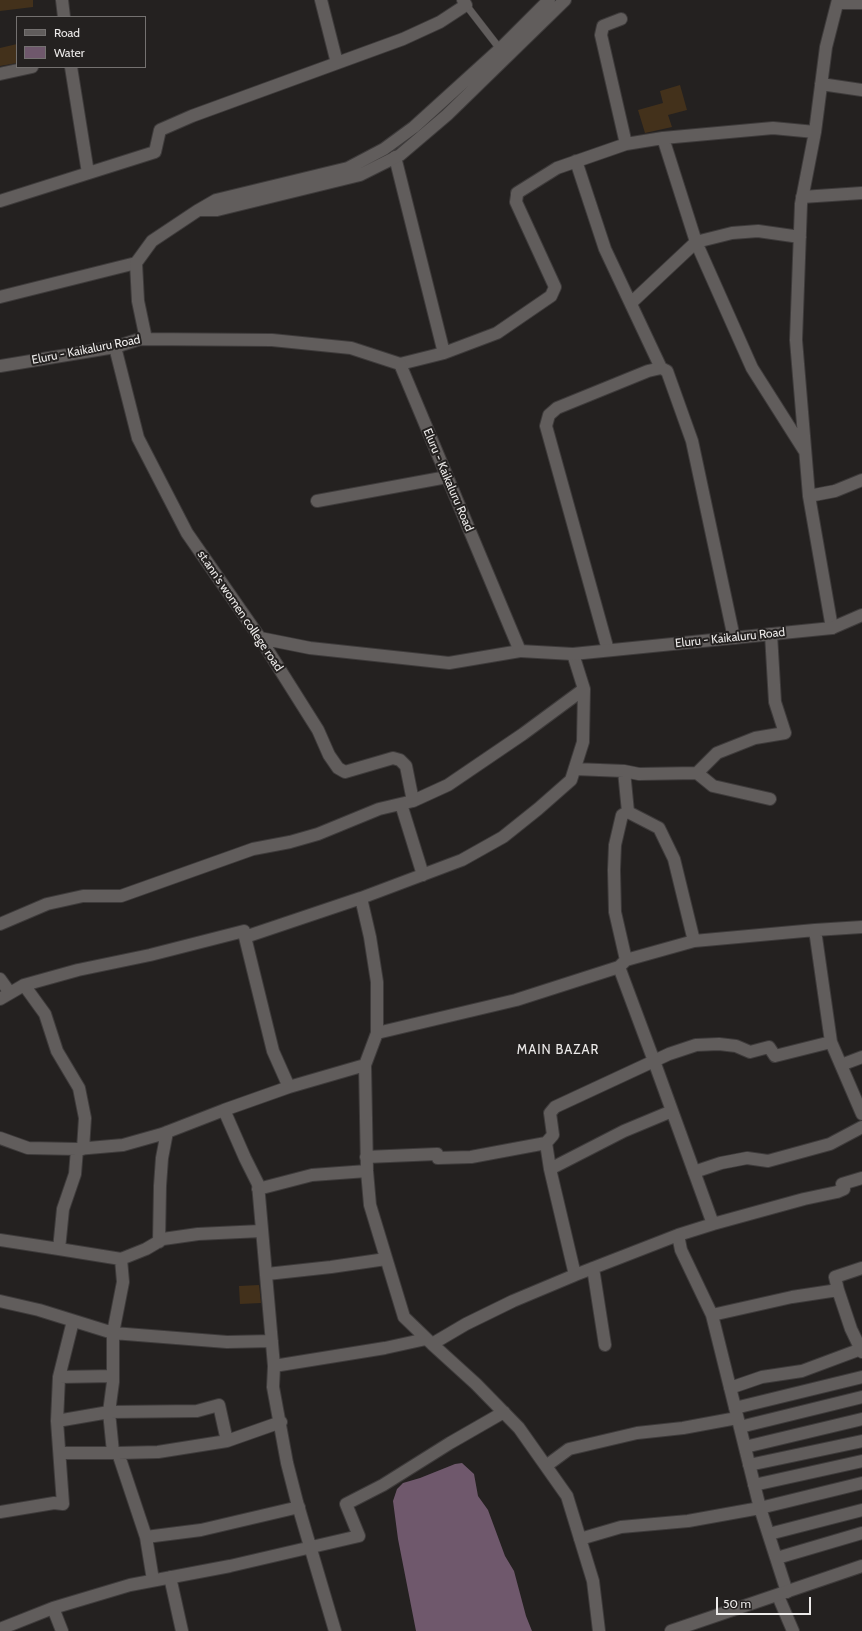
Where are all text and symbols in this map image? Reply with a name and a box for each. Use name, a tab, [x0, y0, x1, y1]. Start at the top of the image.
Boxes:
legend	[16, 16, 146, 68]
text: Road	[54, 25, 80, 40]
text: Water	[54, 45, 84, 60]
street label: Eluru - Kaikaluru Road	[30, 332, 142, 368]
street label: Eluru - Kaikaluru Road	[420, 426, 476, 534]
street label: st.ann's women college road	[194, 548, 286, 674]
street label: Eluru - Kaikaluru Road	[674, 625, 786, 651]
district label: MAIN BAZAR	[517, 1042, 599, 1058]
scale bar	[718, 1589, 813, 1615]
text: 50 m	[723, 1596, 751, 1611]

